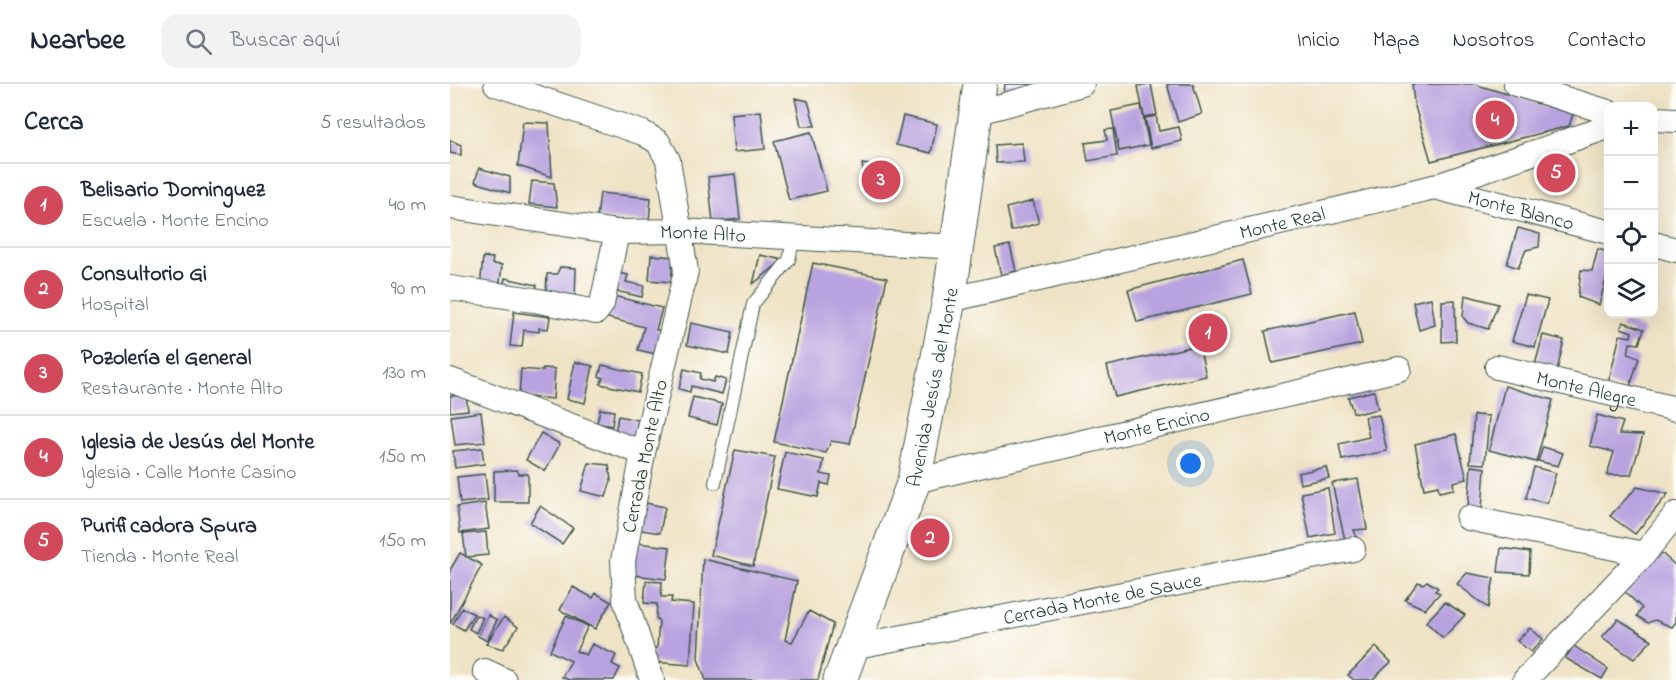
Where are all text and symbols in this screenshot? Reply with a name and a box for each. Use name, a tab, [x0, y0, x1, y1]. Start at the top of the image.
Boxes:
search box	[161, 14, 581, 68]
text: Nearbee	[30, 21, 125, 62]
icon: search	[182, 25, 215, 58]
text: Buscar aquí	[230, 25, 340, 57]
text: Inicio	[1297, 26, 1340, 56]
text: Mapa	[1373, 26, 1420, 56]
text: Nosotros	[1453, 26, 1535, 56]
text: Contacto	[1568, 26, 1646, 56]
pin: 4	[1476, 98, 1514, 142]
map controls	[1604, 102, 1658, 318]
button: +	[1604, 102, 1658, 156]
text: Cerca	[24, 104, 84, 142]
text: 5 resultados	[320, 109, 426, 138]
pin: 5	[1536, 150, 1576, 196]
button: −	[1604, 156, 1658, 210]
pin: 3	[862, 158, 900, 202]
text: Belisario Dominguez	[81, 175, 265, 207]
street label: Monte Blanco	[1464, 184, 1577, 240]
text: 1	[40, 191, 47, 220]
text: 40 m	[389, 191, 426, 220]
street label: Monte Real	[1237, 201, 1328, 249]
text: Escuela · Monte Encino	[81, 207, 269, 236]
button: locate	[1604, 210, 1658, 264]
street label: Monte Alto	[660, 219, 747, 252]
text: Consultorio Gi	[81, 259, 207, 291]
button: layers	[1604, 264, 1658, 318]
text: 2	[39, 275, 48, 304]
text: 90 m	[391, 275, 426, 304]
street label: Avenida Jesús del Monte	[901, 286, 968, 490]
text: Hospital	[81, 291, 149, 320]
pin: 1	[1188, 310, 1227, 356]
text: Pozolería el General	[81, 343, 251, 375]
text: 3	[39, 359, 48, 388]
text: 130 m	[382, 359, 426, 388]
street label: Monte Alegre	[1533, 365, 1639, 416]
text: Restaurante · Monte Alto	[81, 375, 283, 404]
street label: Cerrada Monte Alto	[616, 377, 677, 536]
street label: Monte Encino	[1101, 401, 1213, 454]
text: Iglesia de Jesús del Monte	[81, 427, 314, 459]
text: 4	[39, 443, 48, 472]
text: 150 m	[379, 443, 426, 472]
your location	[1176, 449, 1205, 478]
text: Iglesia · Calle Monte Casino	[81, 459, 296, 488]
text: Purificadora Spura	[81, 511, 257, 543]
pin: 2	[910, 516, 950, 560]
text: 5	[38, 527, 49, 556]
text: 150 m	[379, 527, 426, 556]
text: Tienda · Monte Real	[81, 543, 238, 572]
street label: Cerrada Monte de Sauce	[1001, 567, 1204, 634]

